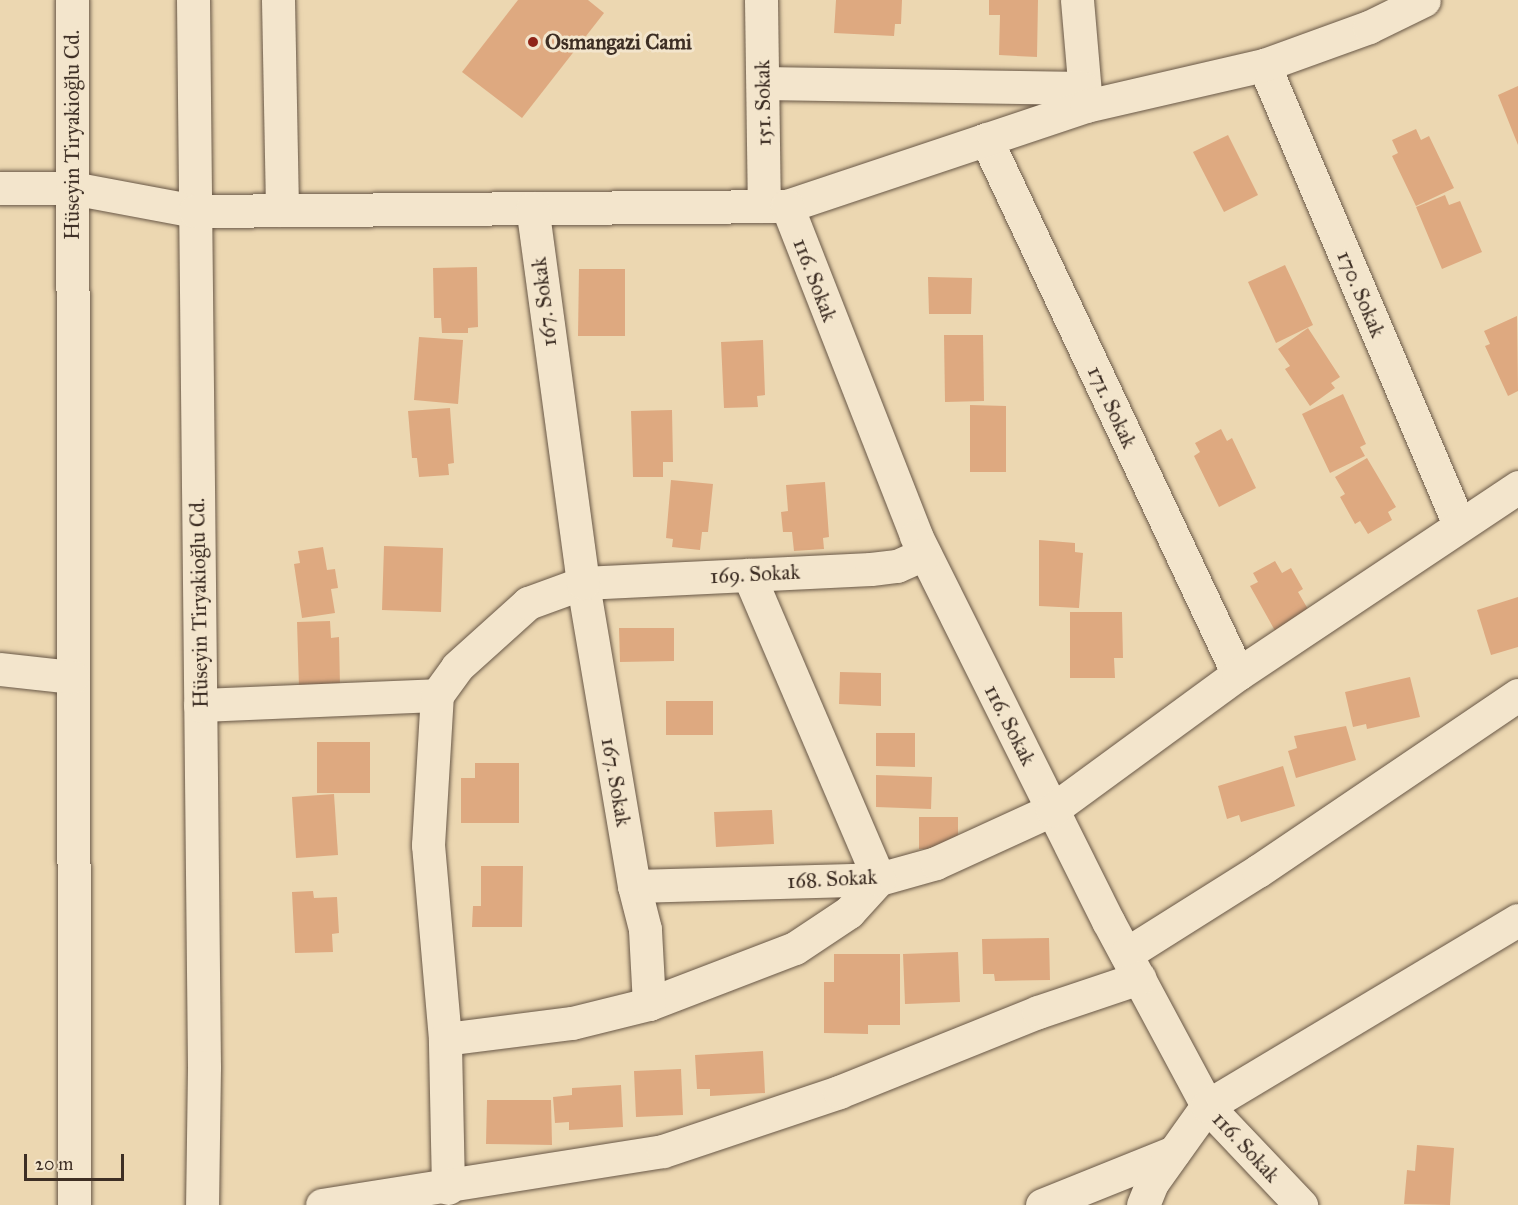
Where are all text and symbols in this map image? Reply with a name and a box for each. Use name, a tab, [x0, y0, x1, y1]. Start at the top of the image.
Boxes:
place label: Osmangazi Cami	[545, 29, 692, 55]
street label: Hüseyin Tiryakioğlu Cd.	[59, 30, 85, 240]
marker: Osmangazi Cami	[526, 35, 540, 49]
street label: 151. Sokak	[750, 60, 776, 146]
street label: 116. Sokak	[788, 235, 842, 325]
street label: 170. Sokak	[1331, 247, 1391, 341]
street label: 167. Sokak	[526, 256, 562, 348]
street label: 171. Sokak	[1082, 362, 1142, 452]
street label: Hüseyin Tiryakioğlu Cd.	[185, 498, 213, 708]
street label: 169. Sokak	[709, 559, 801, 589]
street label: 116. Sokak	[979, 680, 1041, 770]
street label: 167. Sokak	[596, 736, 636, 828]
street label: 168. Sokak	[786, 864, 878, 894]
street label: 116. Sokak	[1207, 1106, 1285, 1188]
scale bar	[27, 1142, 128, 1180]
text: 20 m	[35, 1153, 73, 1175]

